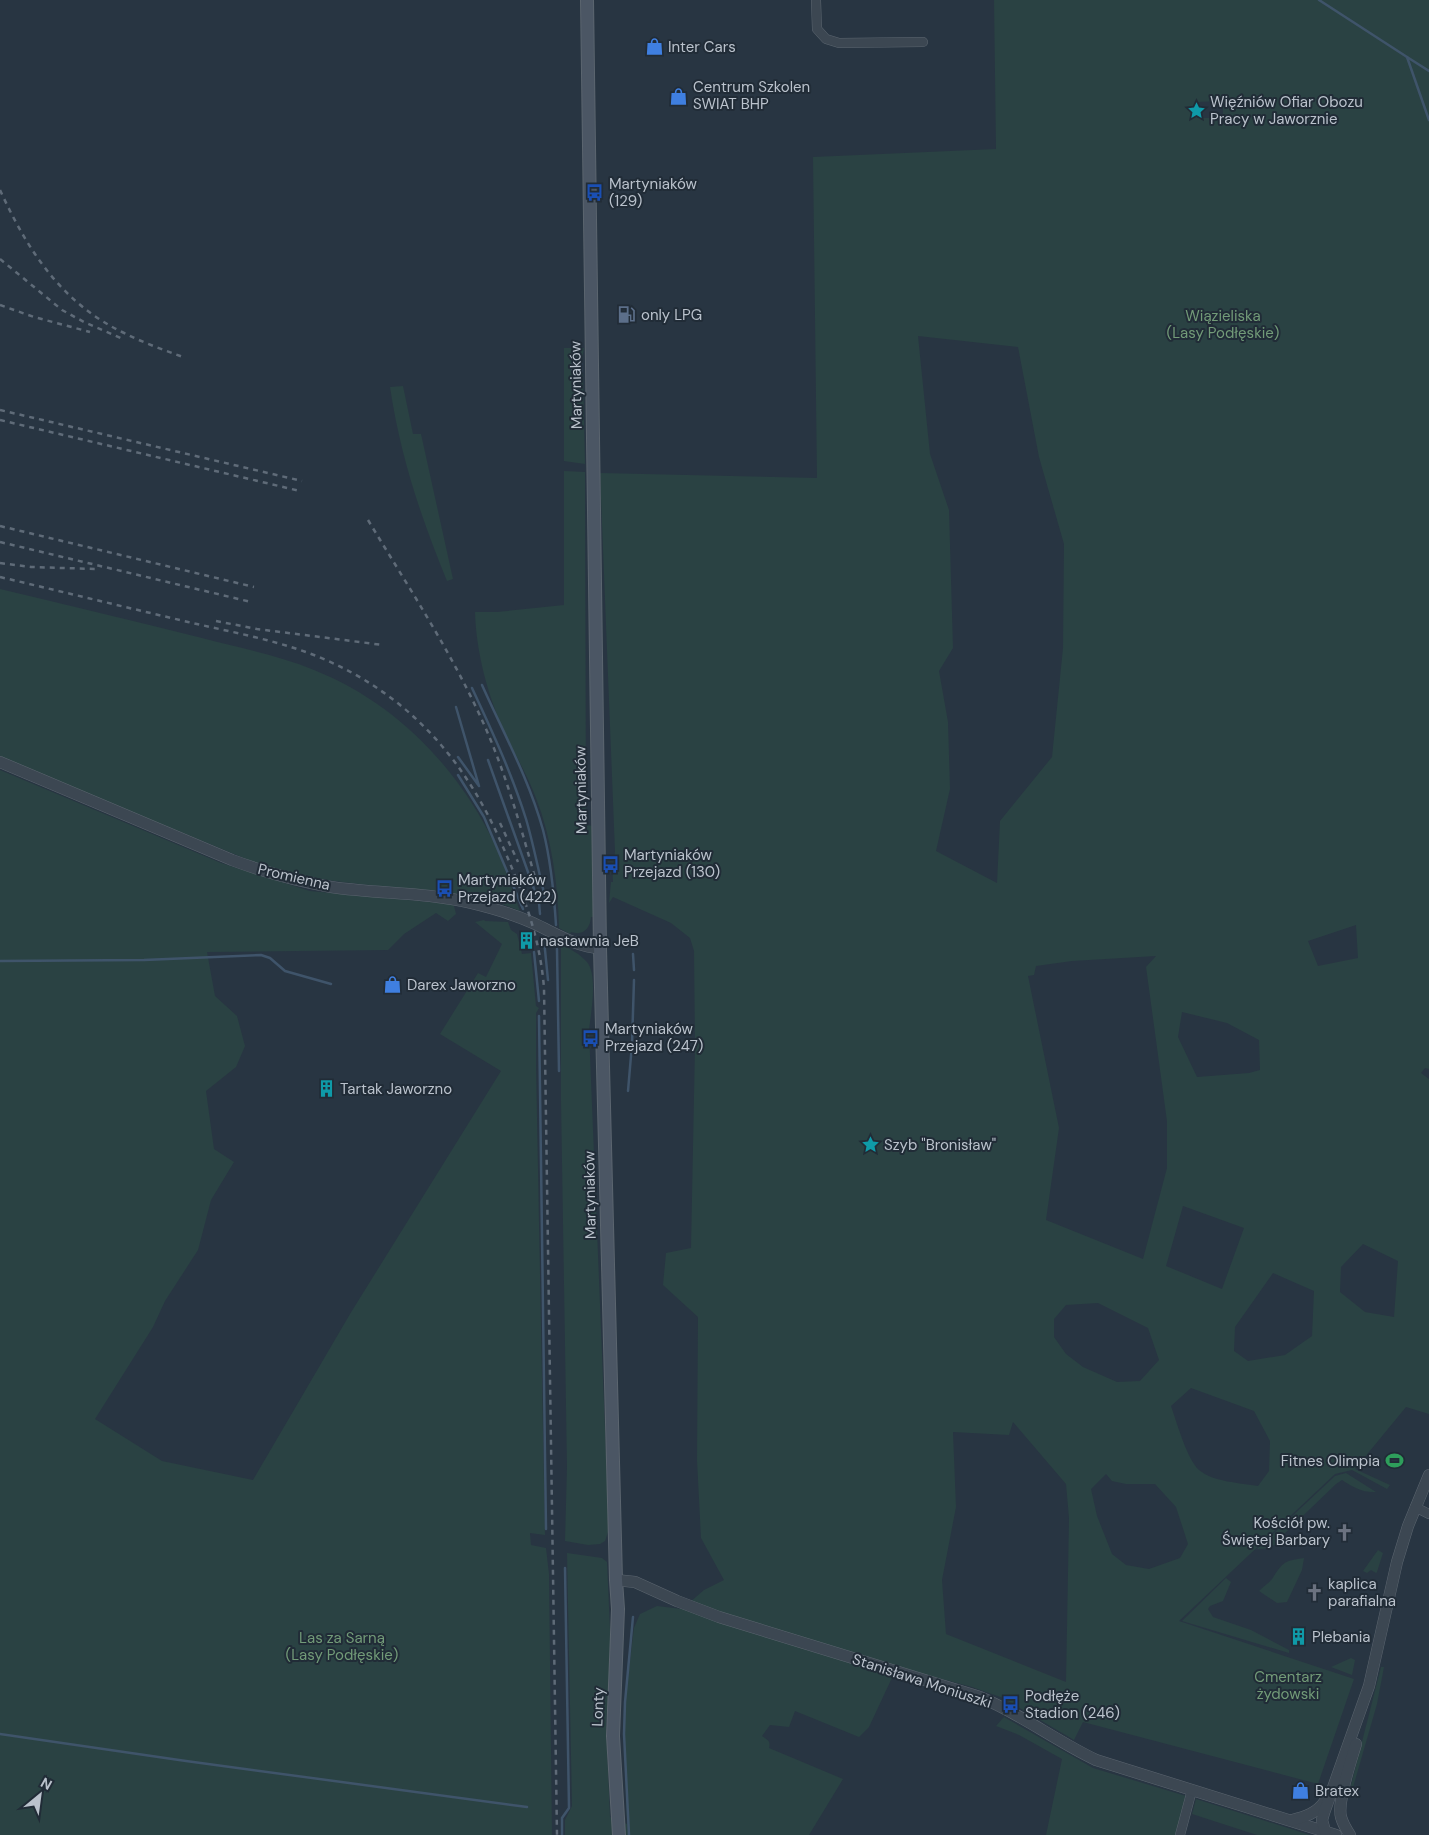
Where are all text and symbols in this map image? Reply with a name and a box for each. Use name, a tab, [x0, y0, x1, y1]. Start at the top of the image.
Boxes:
shop icon: Inter Cars	[644, 37, 664, 57]
place label: Inter Cars	[668, 37, 736, 57]
place label: Centrum Szkolen SWIAT BHP	[693, 77, 810, 114]
shop icon: Centrum Szkolen SWIAT BHP	[669, 86, 689, 106]
place label: Więźniów Ofiar Obozu Pracy w Jaworznie	[1210, 92, 1363, 129]
place icon: Więźniów Ofiar Obozu Pracy w Jaworznie	[1186, 101, 1206, 121]
place label: Martyniaków (129)	[609, 174, 698, 211]
bus stop icon: Martyniaków (129)	[585, 183, 605, 203]
fuel station icon: only LPG	[617, 305, 637, 325]
place label: only LPG	[641, 305, 702, 325]
park label: Wiązieliska (Lasy Podłęskie)	[1167, 306, 1279, 343]
street label: Martyniaków	[565, 340, 587, 429]
street label: Martyniaków	[570, 745, 592, 834]
place label: Martyniaków Przejazd (130)	[624, 845, 720, 882]
bus stop icon: Martyniaków Przejazd (130)	[600, 854, 620, 874]
street label: Promienna	[256, 859, 332, 895]
place label: Martyniaków Przejazd (422)	[458, 870, 557, 907]
bus stop icon: Martyniaków Przejazd (422)	[434, 879, 454, 899]
building icon: nastawnia JeB	[516, 931, 536, 951]
place label: nastawnia JeB	[540, 931, 639, 951]
shop icon: Darex Jaworzno	[383, 975, 403, 995]
place label: Darex Jaworzno	[407, 975, 516, 995]
place label: Martyniaków Przejazd (247)	[605, 1019, 703, 1056]
bus stop icon: Martyniaków Przejazd (247)	[581, 1028, 601, 1048]
building icon: Tartak Jaworzno	[316, 1079, 336, 1099]
place label: Tartak Jaworzno	[340, 1079, 452, 1099]
place icon: Szyb "Bronisław"	[860, 1135, 880, 1155]
place label: Szyb "Bronisław"	[884, 1135, 996, 1155]
street label: Martyniaków	[579, 1150, 601, 1239]
place label: Fitnes Olimpia	[1281, 1451, 1380, 1471]
sports icon: Fitnes Olimpia	[1384, 1451, 1404, 1471]
place label: Kościół pw. Świętej Barbary	[1222, 1513, 1331, 1550]
church icon: Kościół pw. Świętej Barbary	[1334, 1522, 1354, 1542]
place label: kaplica parafialna	[1328, 1574, 1396, 1611]
church icon: kaplica parafialna	[1304, 1583, 1324, 1603]
building icon: Plebania	[1288, 1627, 1308, 1647]
place label: Plebania	[1312, 1627, 1371, 1647]
park label: Las za Sarną (Lasy Podłęskie)	[286, 1628, 398, 1665]
street label: Stanisława Moniuszki	[850, 1649, 994, 1713]
park label: Cmentarz żydowski	[1254, 1667, 1322, 1704]
street label: Lonty	[587, 1686, 609, 1727]
place label: Podłęże Stadion (246)	[1025, 1686, 1120, 1723]
bus stop icon: Podłęże Stadion (246)	[1001, 1695, 1021, 1715]
north arrow	[15, 1770, 65, 1820]
text: N	[37, 1773, 55, 1794]
shop icon: Bratex	[1291, 1781, 1311, 1801]
place label: Bratex	[1315, 1781, 1359, 1801]

